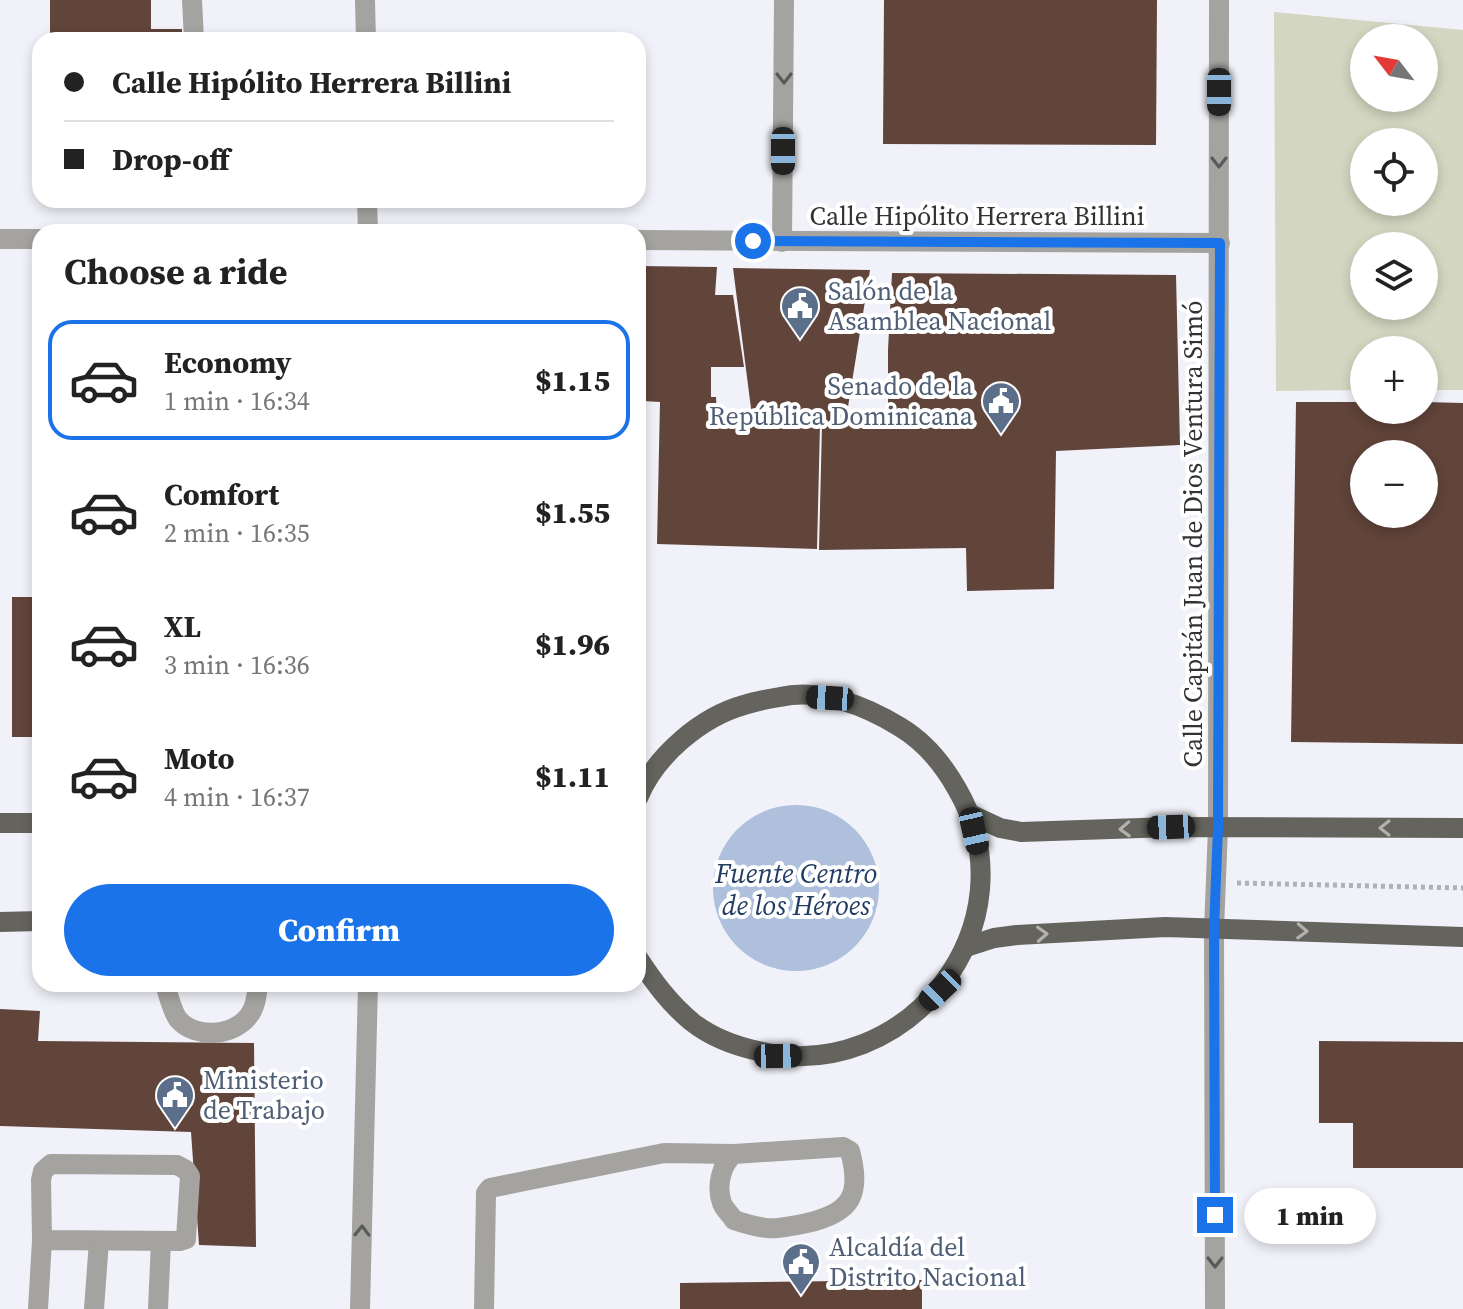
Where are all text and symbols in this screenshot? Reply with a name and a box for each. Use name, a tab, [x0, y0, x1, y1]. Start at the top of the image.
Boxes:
north arrow	[1350, 24, 1438, 112]
map controls	[1350, 24, 1438, 528]
text: Calle Hipólito Herrera Billini	[112, 62, 511, 103]
car	[1207, 68, 1231, 116]
one-way arrow	[775, 72, 793, 85]
car	[771, 127, 795, 175]
button: locate	[1350, 128, 1438, 216]
text: Drop-off	[112, 139, 230, 180]
one-way arrow	[1210, 156, 1228, 169]
street label: Calle Hipólito Herrera Billini	[810, 198, 1144, 234]
route start	[735, 223, 771, 259]
button: layers	[1350, 232, 1438, 320]
text: Choose a ride	[64, 247, 287, 296]
place label: Salón de la Asamblea Nacional	[828, 273, 1052, 339]
public building icon: Salón de la Asamblea Nacional	[779, 285, 821, 340]
street label: Calle Capitán Juan de Dios Ventura Simó	[1175, 301, 1211, 767]
button: +	[1350, 336, 1438, 424]
text: Economy	[164, 342, 292, 383]
icon: car	[68, 344, 140, 416]
text: $1.15	[535, 360, 610, 401]
place label: Senado de la República Dominicana	[709, 368, 974, 434]
public building icon: Senado de la República Dominicana	[980, 380, 1022, 435]
text: 1 min · 16:34	[164, 383, 310, 419]
button: −	[1350, 440, 1438, 528]
text: Comfort	[164, 474, 279, 515]
icon: car	[68, 476, 140, 548]
text: $1.55	[535, 492, 610, 533]
text: 2 min · 16:35	[164, 515, 310, 551]
text: XL	[164, 606, 201, 647]
icon: car	[68, 608, 140, 680]
text: $1.96	[535, 624, 610, 665]
text: 3 min · 16:36	[164, 647, 310, 683]
car	[805, 685, 855, 711]
text: Moto	[164, 738, 235, 779]
icon: car	[68, 740, 140, 812]
text: $1.11	[535, 756, 610, 797]
text: 4 min · 16:37	[164, 779, 310, 815]
car	[957, 805, 991, 857]
car	[1147, 814, 1195, 840]
one-way arrow	[1378, 819, 1391, 837]
one-way arrow	[1118, 820, 1131, 837]
water label: Fuente Centro de los Héroes	[714, 854, 877, 924]
button: Confirm	[64, 884, 614, 976]
one-way arrow	[1296, 923, 1309, 940]
one-way arrow	[1036, 925, 1049, 942]
car	[914, 965, 966, 1015]
car	[754, 1044, 802, 1068]
place label: Ministerio de Trabajo	[203, 1062, 325, 1128]
public building icon: Ministerio de Trabajo	[154, 1074, 196, 1129]
callout: 1 min	[1243, 1187, 1375, 1243]
route end	[1197, 1197, 1233, 1233]
text: 1 min	[1276, 1198, 1344, 1234]
one-way arrow	[353, 1224, 371, 1237]
place label: Alcaldía del Distrito Nacional	[829, 1229, 1026, 1295]
public building icon: Alcaldía del Distrito Nacional	[780, 1241, 822, 1296]
one-way arrow	[1206, 1256, 1224, 1269]

